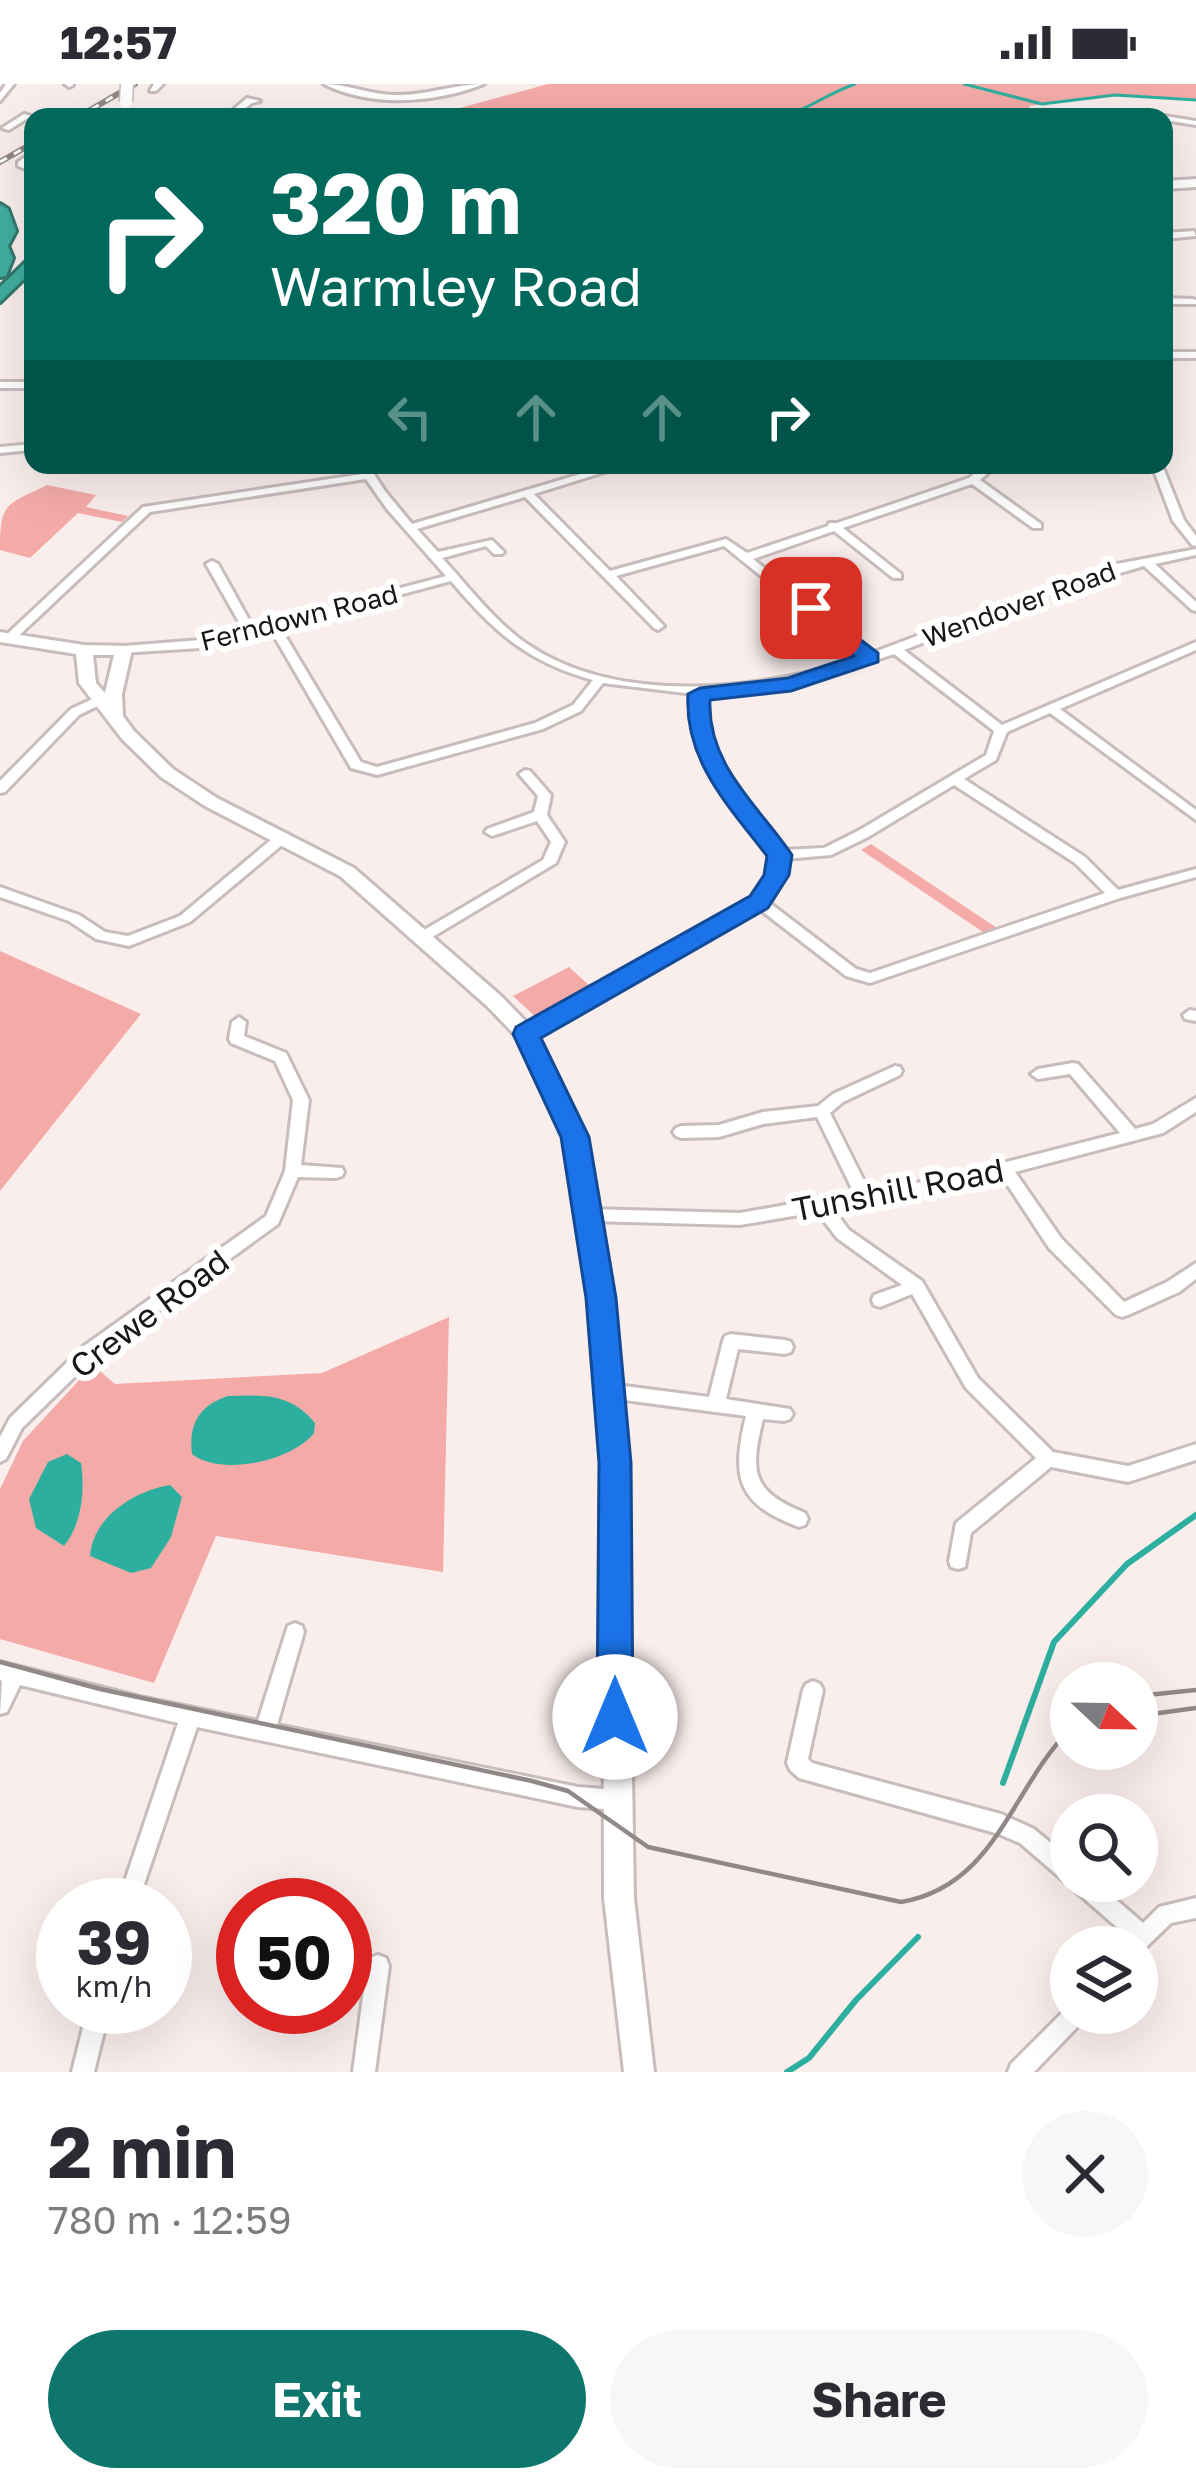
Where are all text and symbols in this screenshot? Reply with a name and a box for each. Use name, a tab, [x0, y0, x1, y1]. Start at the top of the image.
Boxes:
text: 12:57	[60, 15, 177, 69]
text: 320 m	[270, 152, 522, 252]
icon: right	[72, 156, 228, 312]
text: Warmley Road	[270, 253, 642, 318]
icon: left	[377, 384, 443, 450]
icon: ahead	[503, 384, 569, 450]
icon: ahead	[629, 384, 695, 450]
icon: right	[755, 384, 821, 450]
street label: Wendover Road	[918, 554, 1120, 654]
pin	[760, 557, 862, 659]
icon: arrive	[778, 575, 844, 641]
street label: Ferndown Road	[197, 577, 401, 657]
street label: Tunshill Road	[789, 1149, 1007, 1229]
street label: Crewe Road	[62, 1241, 236, 1385]
position arrow	[552, 1654, 678, 1780]
north arrow	[1050, 1662, 1158, 1770]
map controls	[1050, 1662, 1158, 2034]
button: search	[1050, 1794, 1158, 1902]
speed limit sign: 50	[216, 1878, 372, 2034]
text: 39	[77, 1905, 151, 1977]
button: layers	[1050, 1926, 1158, 2034]
text: km/h	[76, 1968, 152, 2004]
text: 2 min	[48, 2107, 236, 2194]
button: close	[1022, 2111, 1148, 2237]
text: 780 m · 12:59	[48, 2196, 292, 2243]
button: Exit	[48, 2330, 586, 2468]
button: Share	[610, 2330, 1148, 2468]

